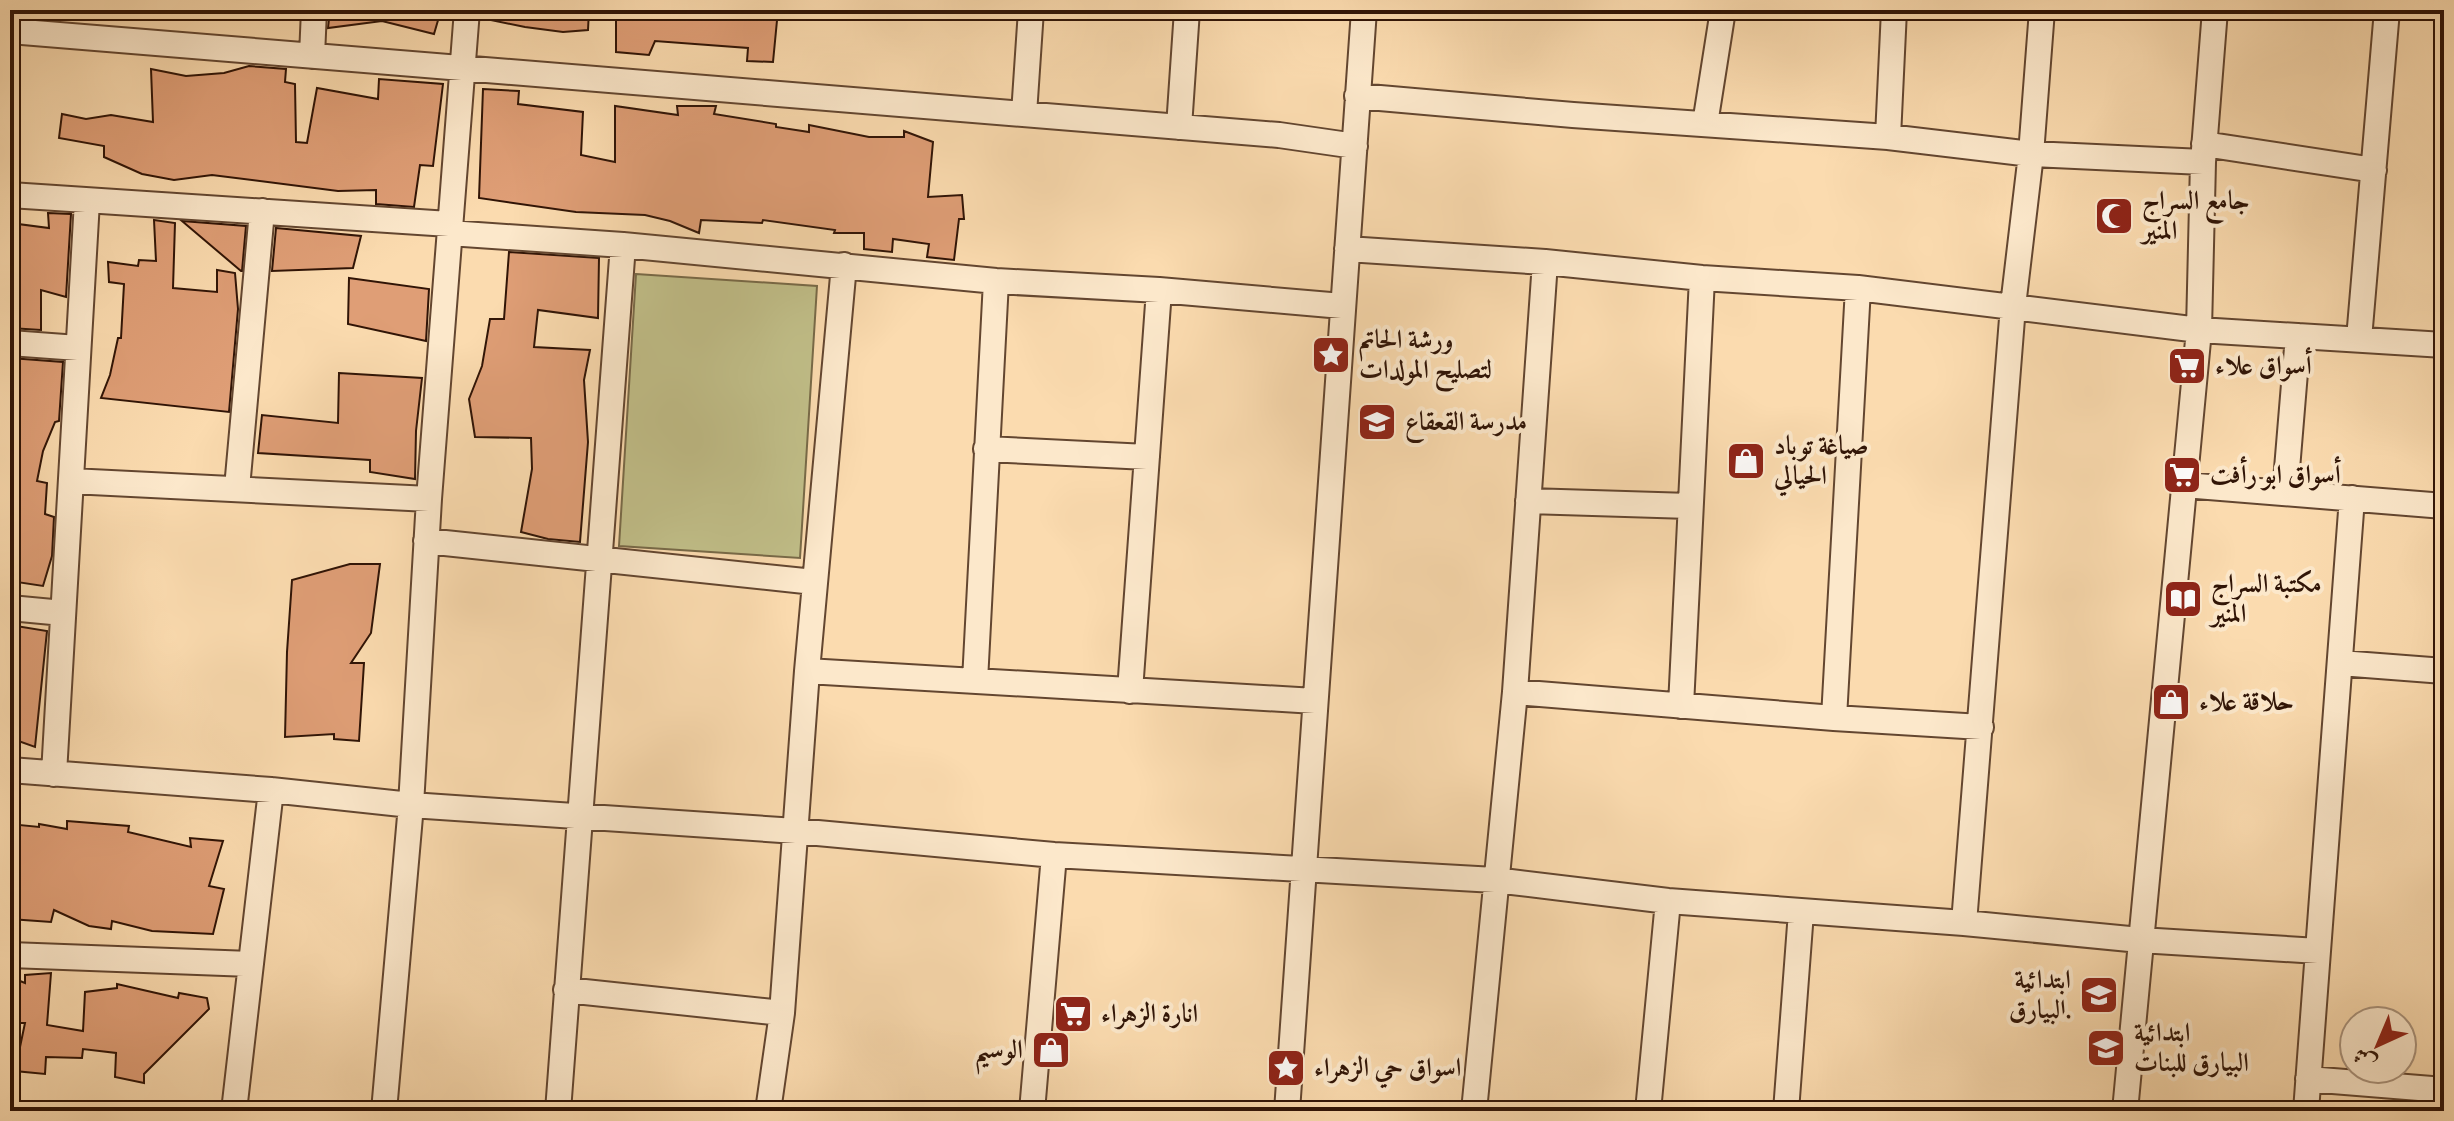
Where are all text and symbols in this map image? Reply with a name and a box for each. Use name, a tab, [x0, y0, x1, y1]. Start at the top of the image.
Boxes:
place label: جامع السراج المنير	[2139, 185, 2249, 247]
mosque icon: جامع السراج المنير	[2093, 195, 2135, 237]
place label: ورشة الحاتم لتصليح المولدات	[1359, 324, 1492, 393]
place icon: ورشة الحاتم لتصليح المولدات	[1310, 334, 1352, 376]
supermarket icon: أسواق علاء	[2166, 345, 2208, 387]
place label: أسواق علاء	[2215, 347, 2313, 382]
school or university icon: مدرسة القعقاع	[1356, 401, 1398, 443]
place label: مدرسة القعقاع	[1405, 406, 1527, 443]
place label: صياغة توباد الحيالي	[1773, 430, 1869, 497]
shop icon: صياغة توباد الحيالي	[1725, 440, 1767, 482]
supermarket icon: أسواق ابو رأفت	[2161, 454, 2203, 496]
place label: أسواق ابو رأفت	[2210, 456, 2342, 491]
place label: مكتبة السراج المنير	[2208, 568, 2322, 630]
library icon: مكتبة السراج المنير	[2162, 578, 2204, 620]
shop icon: حلاقة علاء	[2150, 681, 2192, 723]
place label: حلاقة علاء	[2199, 686, 2294, 718]
place label: ابتدائية البيارق.	[2009, 964, 2071, 1026]
school or university icon: ابتدائية البيارق.	[2078, 974, 2120, 1016]
supermarket icon: انارة الزهراء	[1052, 993, 1094, 1035]
place label: انارة الزهراء	[1101, 998, 1198, 1030]
north arrow	[2338, 1005, 2418, 1085]
place label: ابتدائية البيارق للبنات	[2134, 1017, 2249, 1079]
school or university icon: ابتدائية البيارق للبنات	[2085, 1027, 2127, 1069]
shop icon: الوسيم	[1030, 1029, 1072, 1071]
place label: الوسيم	[975, 1034, 1023, 1075]
text: ش	[2347, 1041, 2382, 1076]
place icon: اسواق حي الزهراء	[1265, 1047, 1307, 1089]
place label: اسواق حي الزهراء	[1314, 1052, 1461, 1089]

